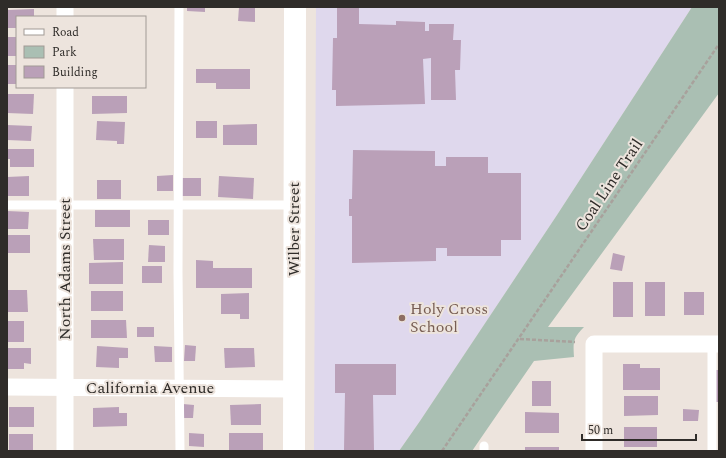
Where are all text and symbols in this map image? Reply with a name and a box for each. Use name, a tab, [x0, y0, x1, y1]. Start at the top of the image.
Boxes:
legend	[16, 16, 146, 88]
text: Road	[52, 23, 79, 42]
text: Park	[52, 43, 77, 62]
text: Building	[52, 63, 98, 82]
street label: Coal Line Trail	[569, 134, 649, 236]
street label: Wilber Street	[282, 181, 306, 276]
street label: North Adams Street	[53, 198, 77, 340]
place label: Holy Cross School	[410, 297, 488, 339]
marker: Holy Cross School	[397, 313, 407, 323]
street label: California Avenue	[86, 376, 214, 400]
scale bar	[582, 416, 696, 442]
text: 50 m	[588, 421, 613, 440]

